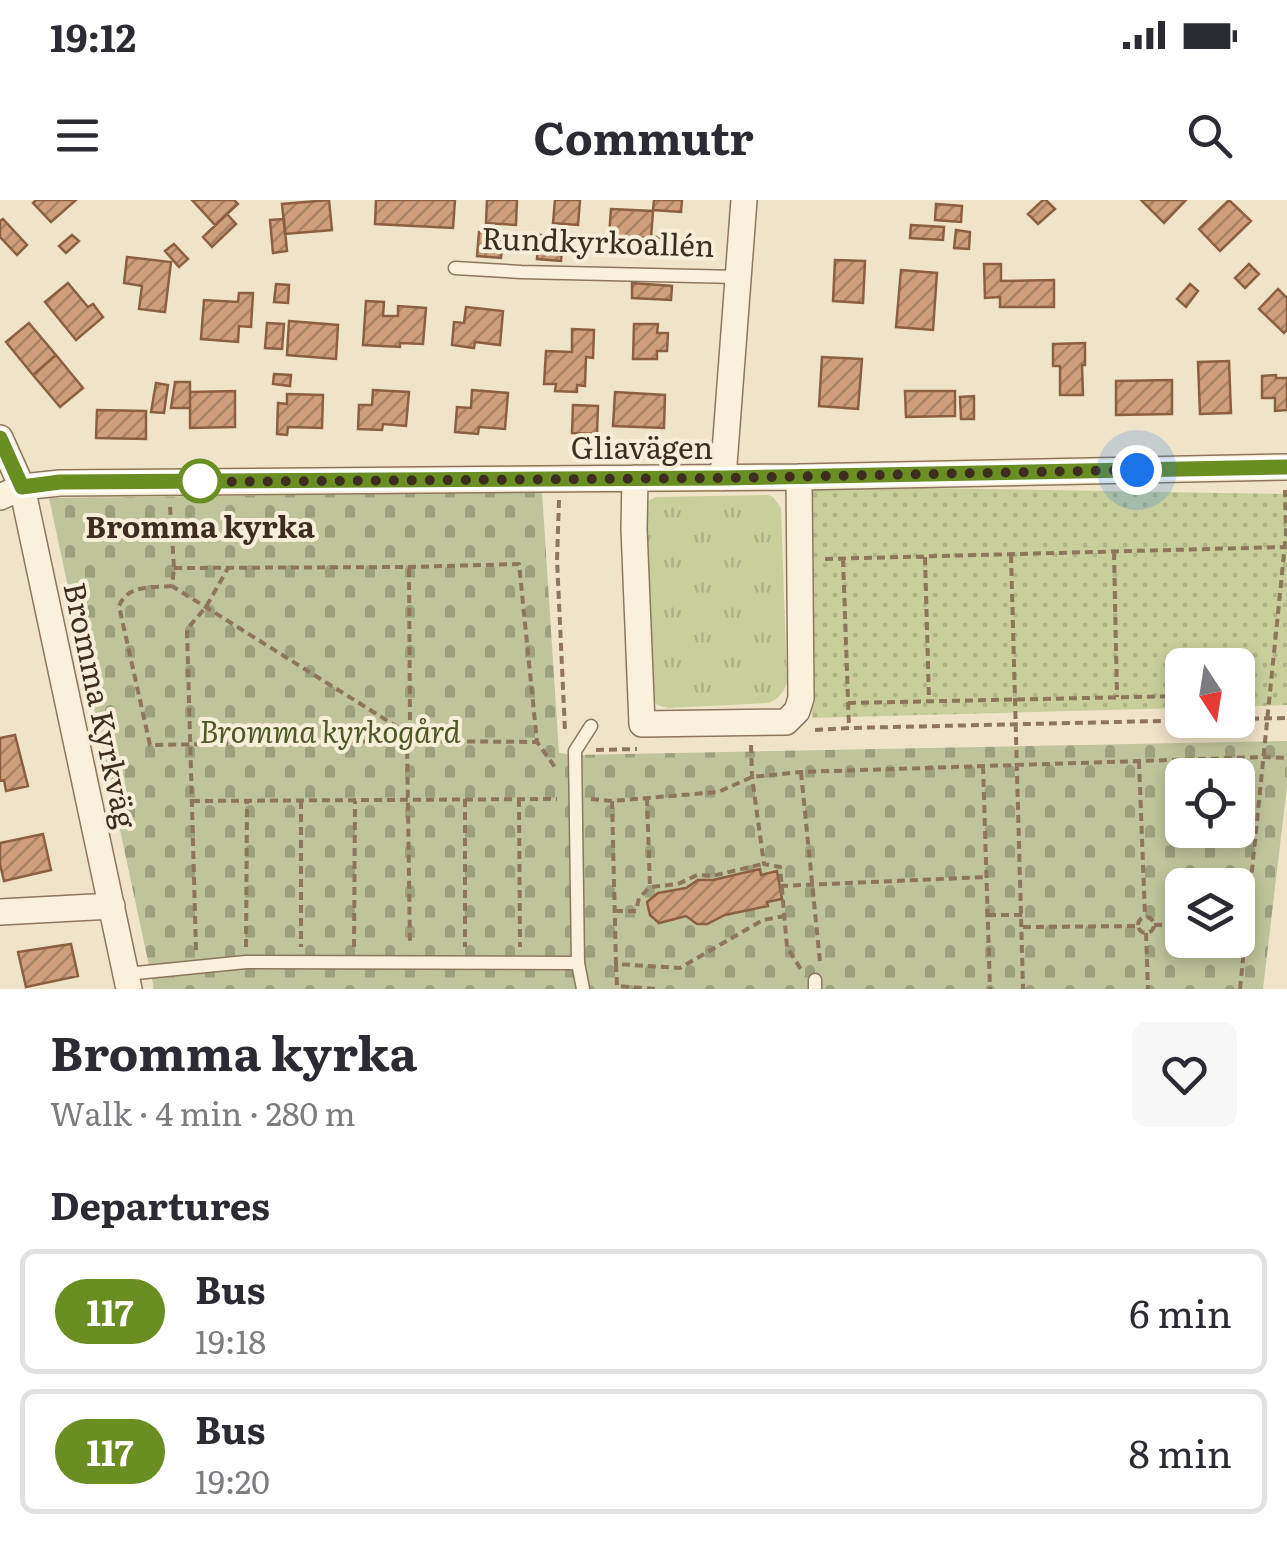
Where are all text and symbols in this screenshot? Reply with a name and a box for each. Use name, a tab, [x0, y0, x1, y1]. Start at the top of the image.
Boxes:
text: 19:12	[50, 7, 136, 64]
text: Commutr	[533, 102, 754, 169]
icon: menu	[50, 108, 105, 163]
icon: search	[1182, 108, 1237, 163]
street label: Rundkyrkoallén	[481, 214, 715, 266]
street label: Gliavägen	[571, 424, 713, 468]
your location	[1112, 445, 1162, 495]
marker: Bromma kyrka	[179, 460, 221, 502]
place label: Bromma kyrka	[85, 503, 315, 547]
street label: Bromma Kyrkväg	[54, 578, 150, 832]
north arrow	[1165, 648, 1255, 738]
map controls	[1165, 648, 1255, 958]
park label: Bromma kyrkogård	[199, 708, 462, 752]
button: locate	[1165, 758, 1255, 848]
button: layers	[1165, 868, 1255, 958]
text: Bromma kyrka	[50, 1015, 417, 1086]
button: heart	[1132, 1022, 1237, 1127]
text: Walk · 4 min · 280 m	[50, 1088, 356, 1136]
text: Departures	[50, 1175, 270, 1232]
text: Bus	[195, 1259, 266, 1316]
text: 6 min	[1129, 1283, 1232, 1340]
text: 117	[87, 1285, 133, 1337]
text: 19:18	[195, 1316, 266, 1364]
text: Bus	[195, 1399, 266, 1456]
text: 8 min	[1129, 1423, 1232, 1480]
text: 117	[87, 1425, 133, 1477]
text: 19:20	[195, 1456, 270, 1504]

